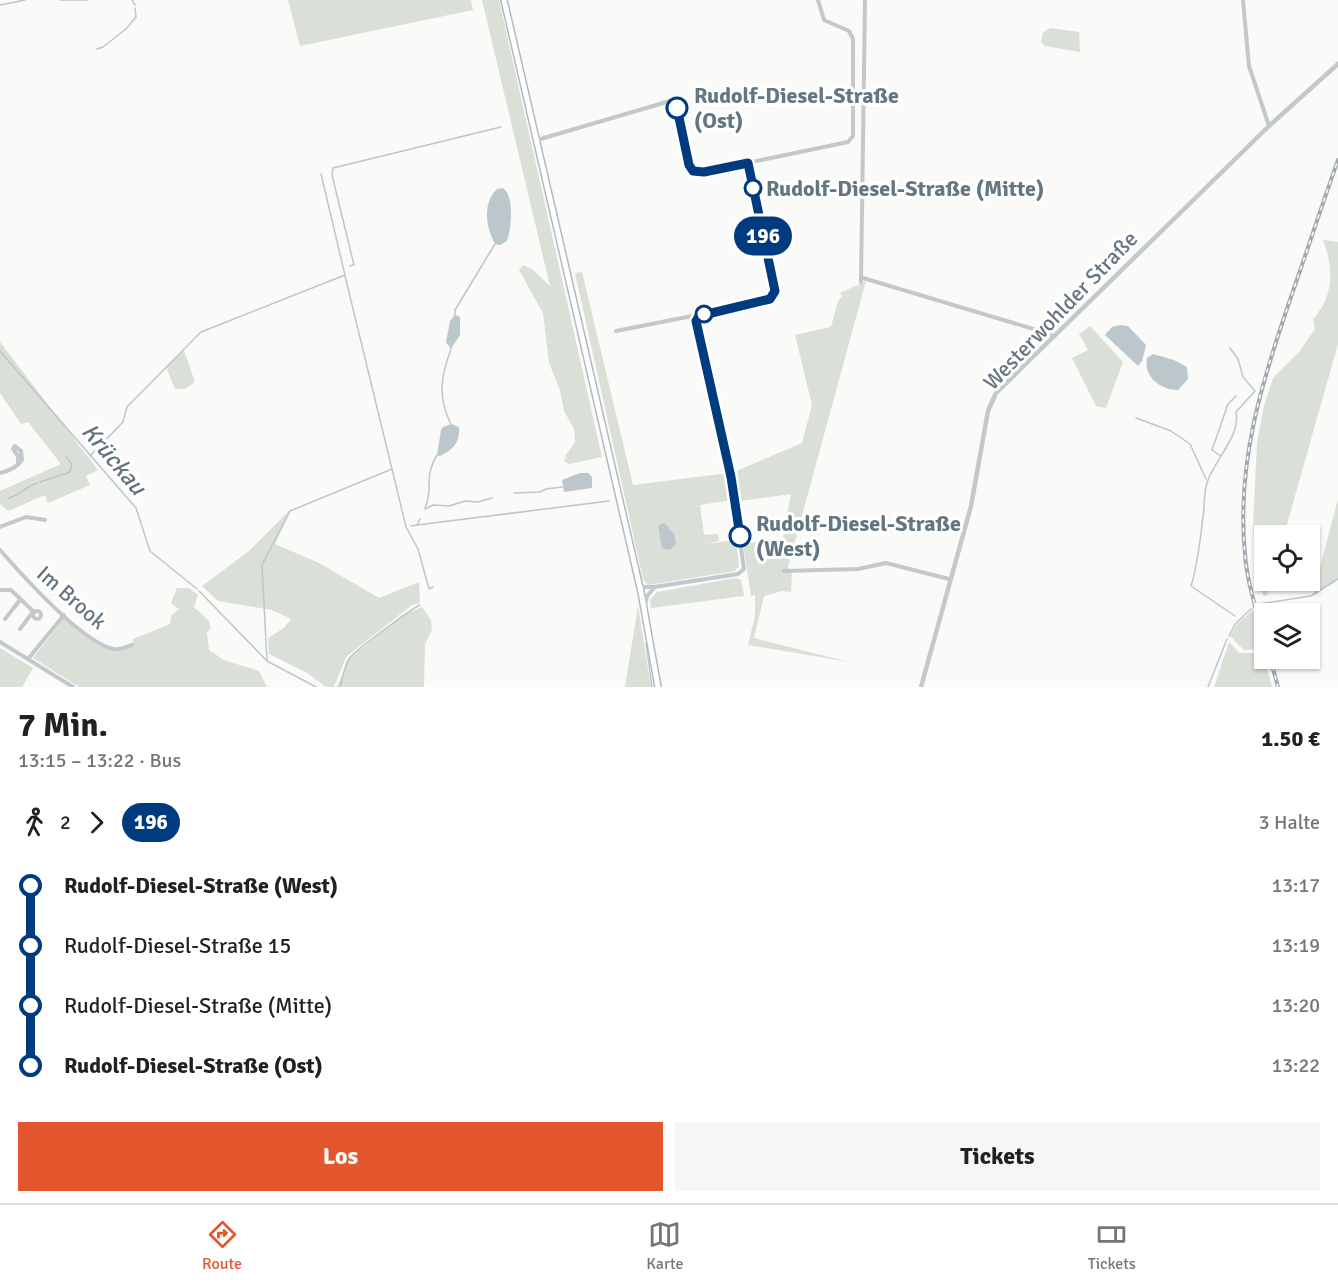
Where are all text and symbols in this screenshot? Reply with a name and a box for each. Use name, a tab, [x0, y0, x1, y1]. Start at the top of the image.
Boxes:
place label: Rudolf-Diesel-Straße (Ost)	[694, 82, 899, 134]
marker: Rudolf-Diesel-Straße (Ost)	[666, 97, 688, 119]
place label: Rudolf-Diesel-Straße (Mitte)	[766, 175, 1044, 202]
marker: Rudolf-Diesel-Straße (Mitte)	[744, 179, 762, 197]
line badge: 196	[728, 216, 798, 256]
text: 196	[746, 223, 780, 249]
street label: Westerwohlder Straße	[978, 225, 1143, 395]
unlabelled marker	[695, 305, 713, 323]
water label: Krückau	[75, 417, 154, 503]
place label: Rudolf-Diesel-Straße (West)	[756, 510, 961, 562]
marker: Rudolf-Diesel-Straße (West)	[729, 525, 751, 547]
map controls	[1254, 525, 1320, 669]
button: locate	[1254, 525, 1320, 591]
street label: Im Brook	[31, 560, 112, 635]
button: layers	[1254, 603, 1320, 669]
text: 7 Min.	[18, 705, 108, 746]
text: 1.50 €	[1261, 725, 1320, 752]
text: 13:15 – 13:22 · Bus	[18, 748, 181, 773]
icon: walk	[18, 806, 51, 839]
icon: forward	[80, 806, 113, 839]
text: 196	[134, 809, 168, 835]
text: 2	[60, 810, 71, 835]
text: 3 Halte	[1259, 810, 1320, 835]
text: Rudolf-Diesel-Straße (West)	[64, 872, 338, 899]
text: 13:17	[1271, 873, 1320, 898]
text: Rudolf-Diesel-Straße 15	[64, 932, 291, 959]
text: 13:19	[1271, 933, 1320, 958]
text: Rudolf-Diesel-Straße (Mitte)	[64, 992, 332, 1019]
text: 13:20	[1271, 993, 1320, 1018]
text: Rudolf-Diesel-Straße (Ost)	[64, 1052, 323, 1079]
text: 13:22	[1271, 1053, 1320, 1078]
button: Los	[18, 1122, 663, 1191]
button: Tickets	[675, 1122, 1320, 1191]
tab: Route	[202, 1218, 242, 1274]
tab: Karte	[646, 1218, 684, 1274]
tab: Tickets	[1088, 1218, 1136, 1274]

